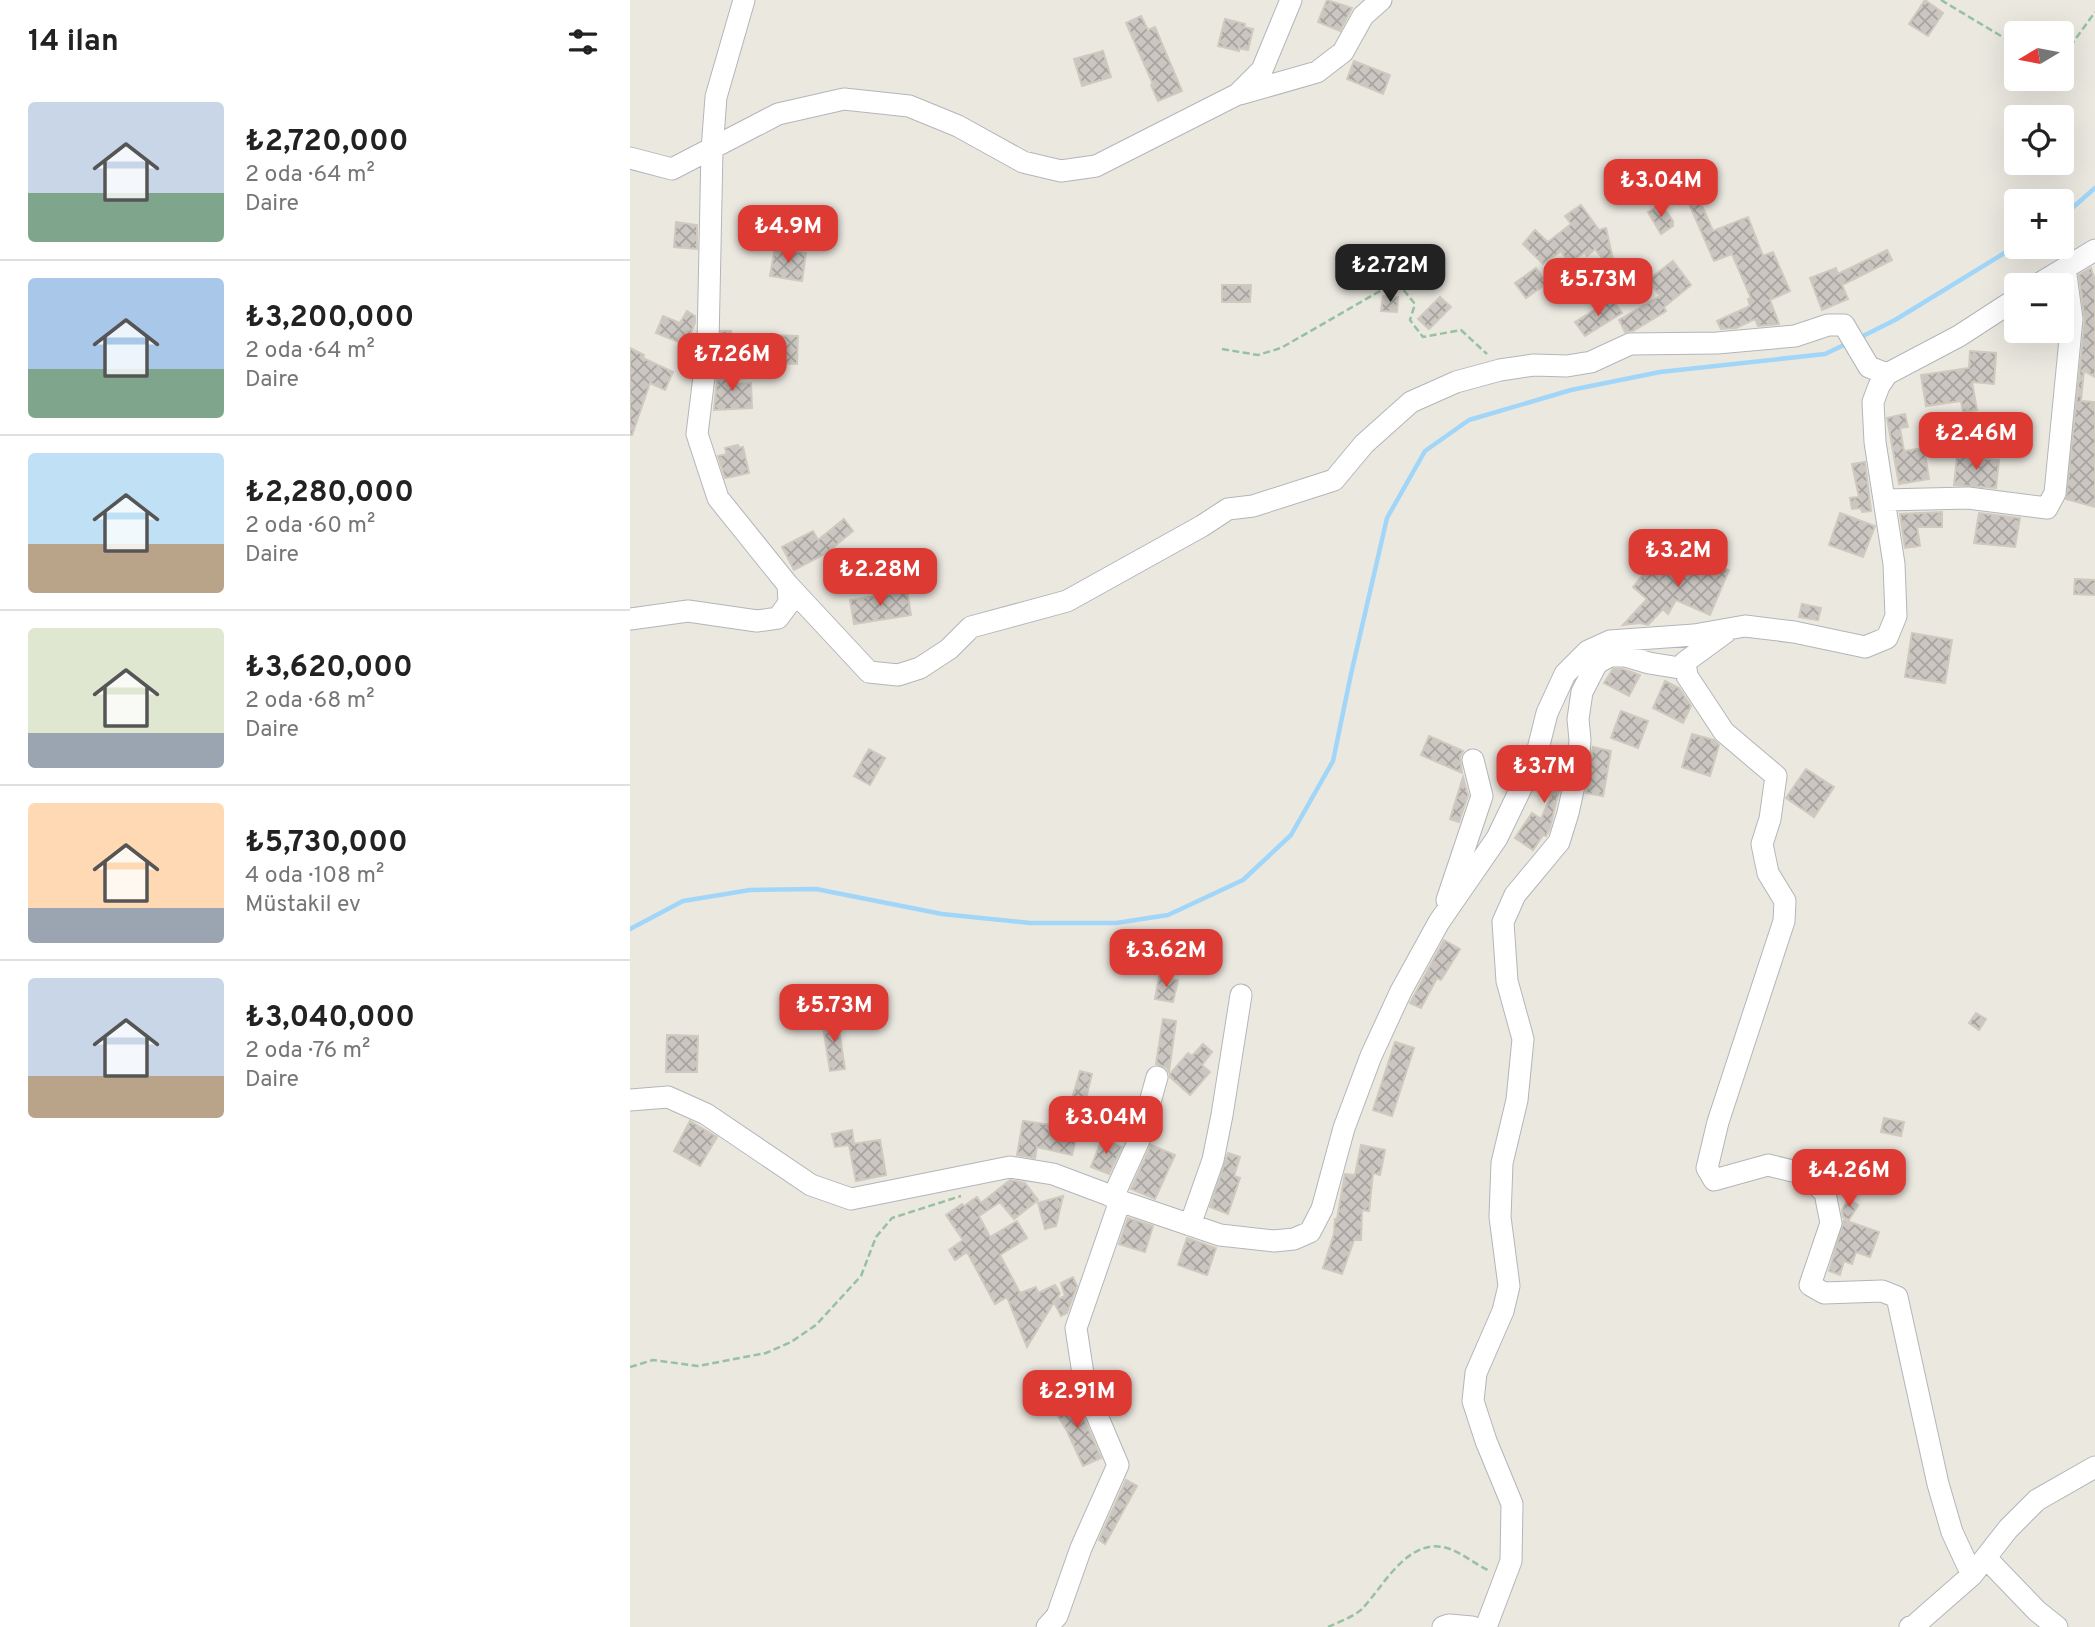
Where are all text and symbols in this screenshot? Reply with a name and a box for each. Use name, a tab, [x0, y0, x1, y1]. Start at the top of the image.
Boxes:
north arrow	[2004, 21, 2074, 91]
map controls	[2004, 21, 2074, 343]
icon: filters	[564, 23, 602, 61]
text: 14 ilan	[28, 24, 119, 61]
button: locate	[2004, 105, 2074, 175]
text: ₺2,720,000	[245, 124, 409, 161]
icon: home	[84, 130, 168, 214]
pin: ₺3.04M	[1604, 160, 1718, 219]
text: 2 oda · 64 m²	[245, 161, 375, 190]
text: ₺3.04M	[1620, 167, 1702, 196]
button: +	[2004, 189, 2074, 259]
text: Daire	[245, 190, 299, 219]
pin: ₺4.9M	[739, 205, 837, 265]
text: ₺4.9M	[754, 213, 822, 242]
pin: ₺2.72M	[1333, 244, 1447, 304]
text: ₺2.72M	[1351, 252, 1429, 281]
pin: ₺5.73M	[1541, 258, 1655, 318]
text: ₺5.73M	[1559, 266, 1637, 295]
button: −	[2004, 273, 2074, 343]
text: ₺3,200,000	[245, 300, 414, 337]
icon: home	[84, 306, 168, 390]
pin: ₺7.26M	[675, 334, 789, 393]
text: 2 oda · 64 m²	[245, 337, 375, 366]
text: ₺7.26M	[694, 341, 770, 370]
text: Daire	[245, 366, 299, 395]
pin: ₺2.46M	[1919, 412, 2033, 472]
text: ₺2.46M	[1935, 420, 2017, 449]
text: ₺2,280,000	[245, 475, 414, 512]
icon: home	[84, 481, 168, 565]
text: 2 oda · 60 m²	[245, 512, 375, 541]
pin: ₺3.2M	[1629, 530, 1727, 589]
text: ₺3.2M	[1645, 537, 1711, 566]
text: Daire	[245, 541, 299, 570]
pin: ₺2.28M	[823, 548, 937, 608]
text: ₺2.28M	[839, 556, 921, 585]
text: ₺3,620,000	[245, 650, 413, 687]
icon: home	[84, 656, 168, 740]
text: 2 oda · 68 m²	[245, 687, 375, 716]
text: Daire	[245, 716, 299, 745]
pin: ₺3.7M	[1495, 746, 1593, 805]
text: ₺3.7M	[1513, 753, 1575, 782]
text: ₺5,730,000	[245, 825, 408, 862]
icon: home	[84, 831, 168, 915]
text: 4 oda · 108 m²	[245, 862, 384, 891]
text: Müstakil ev	[245, 891, 361, 920]
pin: ₺3.62M	[1109, 930, 1223, 989]
text: ₺3.62M	[1126, 937, 1206, 966]
pin: ₺5.73M	[777, 984, 891, 1044]
text: ₺5.73M	[795, 992, 873, 1021]
text: ₺3,040,000	[245, 1000, 415, 1037]
icon: home	[84, 1006, 168, 1090]
text: 2 oda · 76 m²	[245, 1037, 370, 1066]
text: Daire	[245, 1066, 299, 1095]
pin: ₺3.04M	[1049, 1096, 1163, 1156]
text: ₺3.04M	[1065, 1104, 1147, 1133]
pin: ₺4.26M	[1792, 1150, 1906, 1209]
text: ₺4.26M	[1808, 1157, 1890, 1186]
pin: ₺2.91M	[1020, 1370, 1134, 1430]
text: ₺2.91M	[1039, 1378, 1115, 1407]

